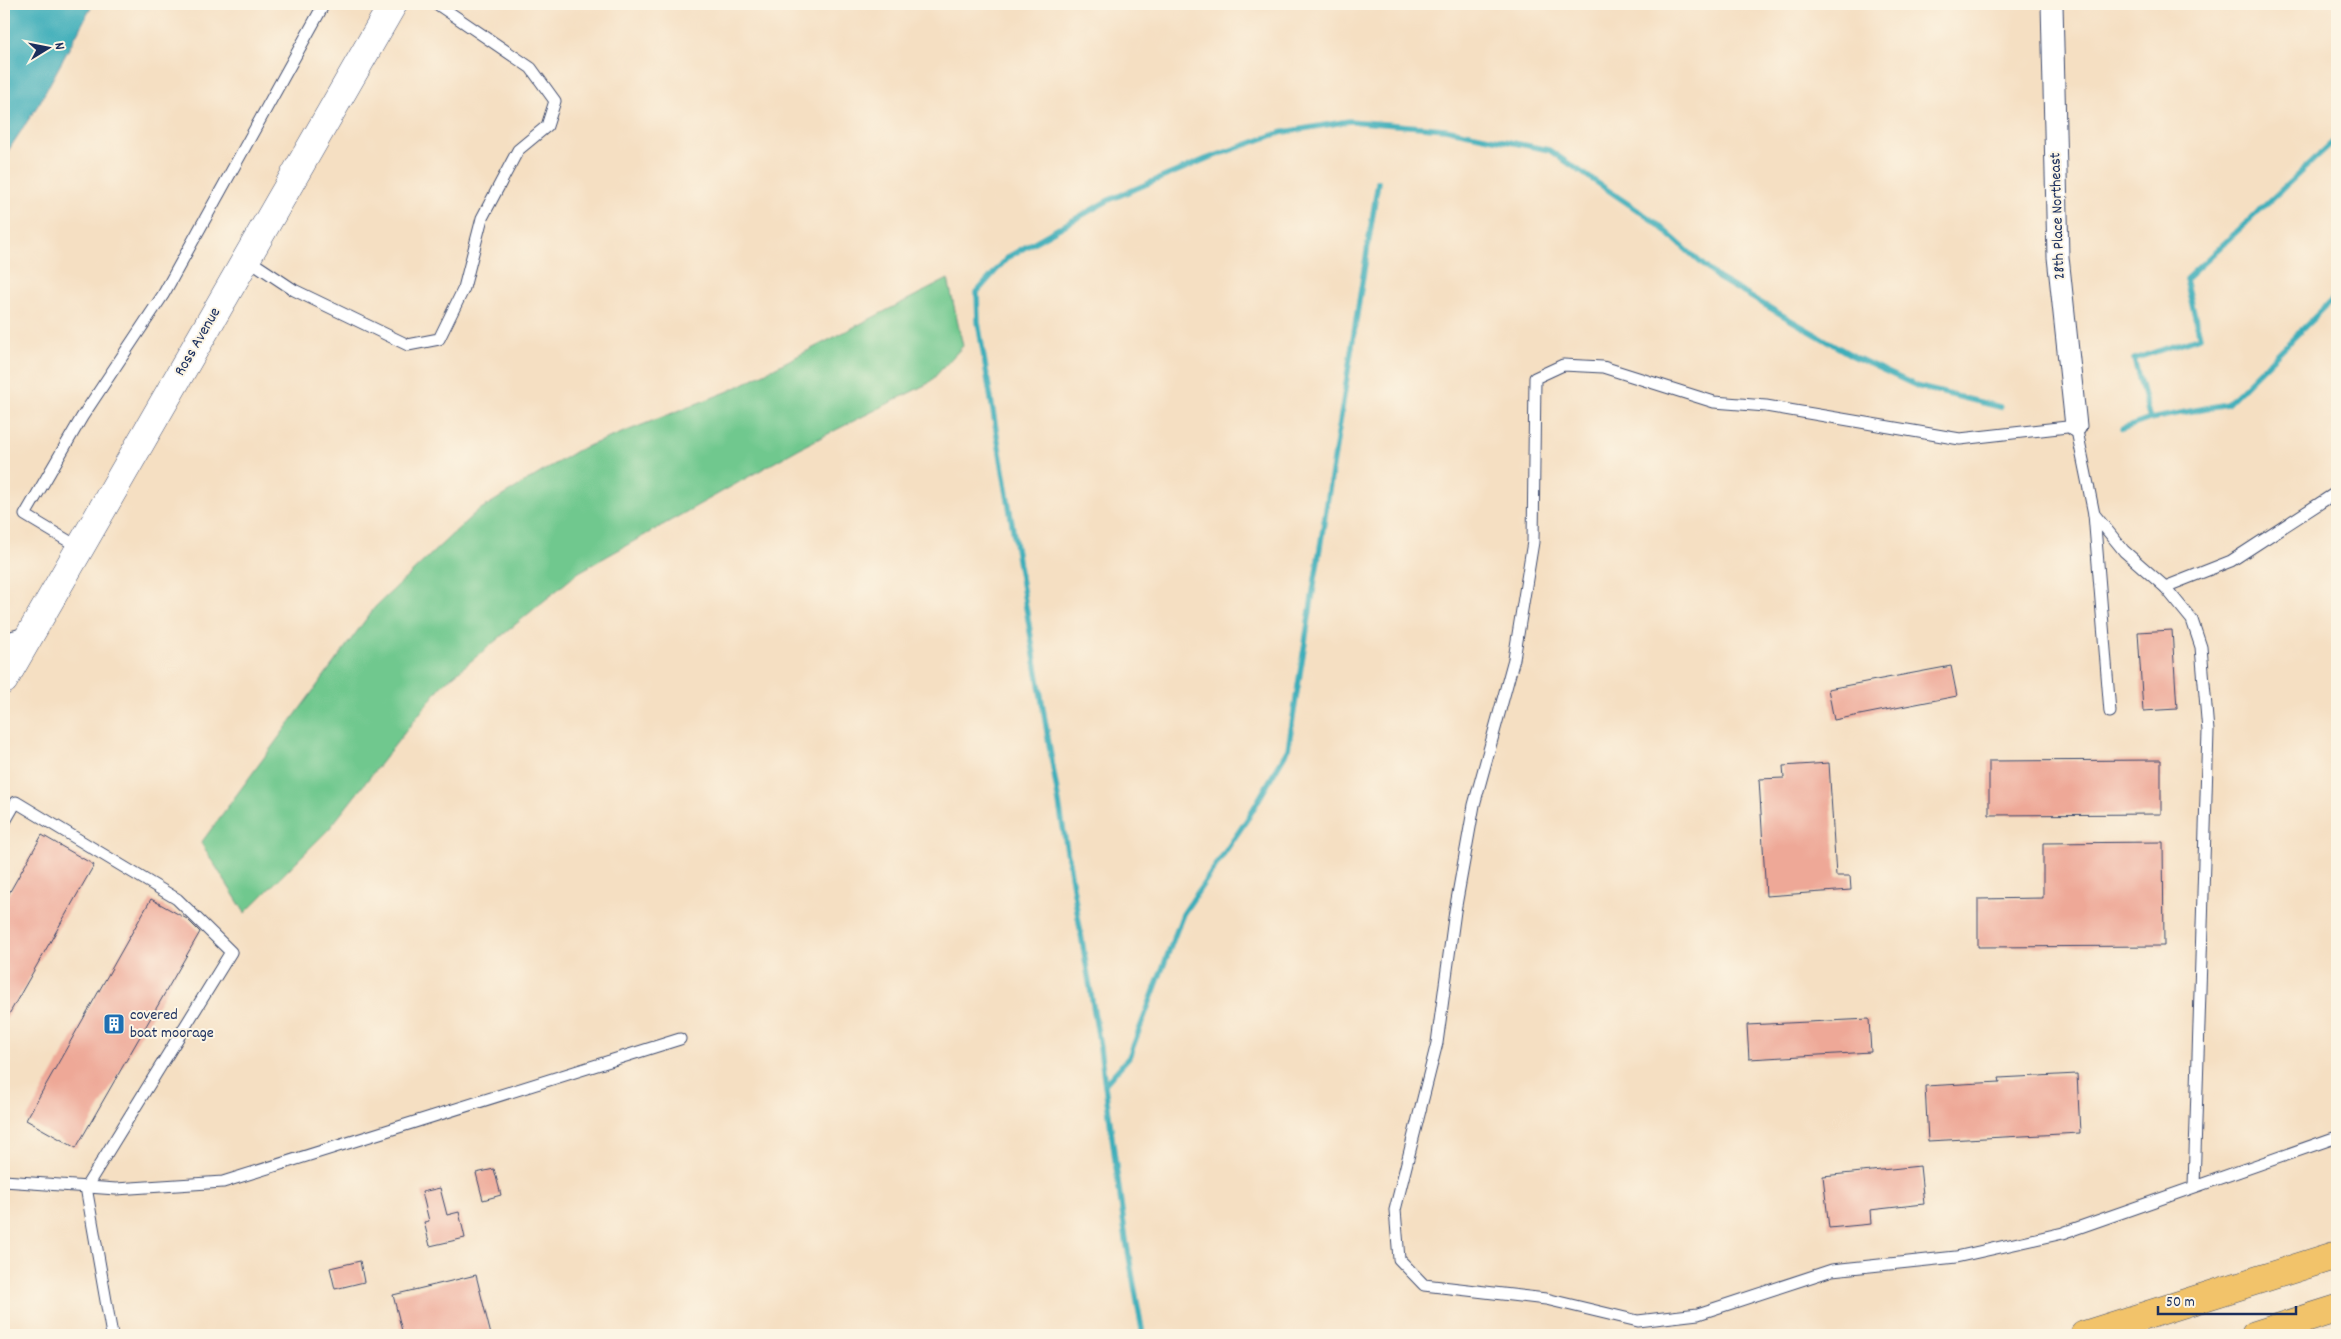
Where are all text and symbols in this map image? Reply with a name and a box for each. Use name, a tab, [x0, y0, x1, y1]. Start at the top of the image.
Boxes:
north arrow	[22, 22, 72, 72]
text: N	[48, 41, 69, 51]
street label: 28th Place Northeast	[2044, 152, 2072, 280]
street label: Ross Avenue	[169, 303, 227, 381]
place label: covered boat moorage	[130, 1004, 214, 1045]
building icon: covered boat moorage	[102, 1012, 126, 1036]
scale bar	[2158, 1284, 2296, 1316]
text: 50 m	[2166, 1292, 2195, 1314]

